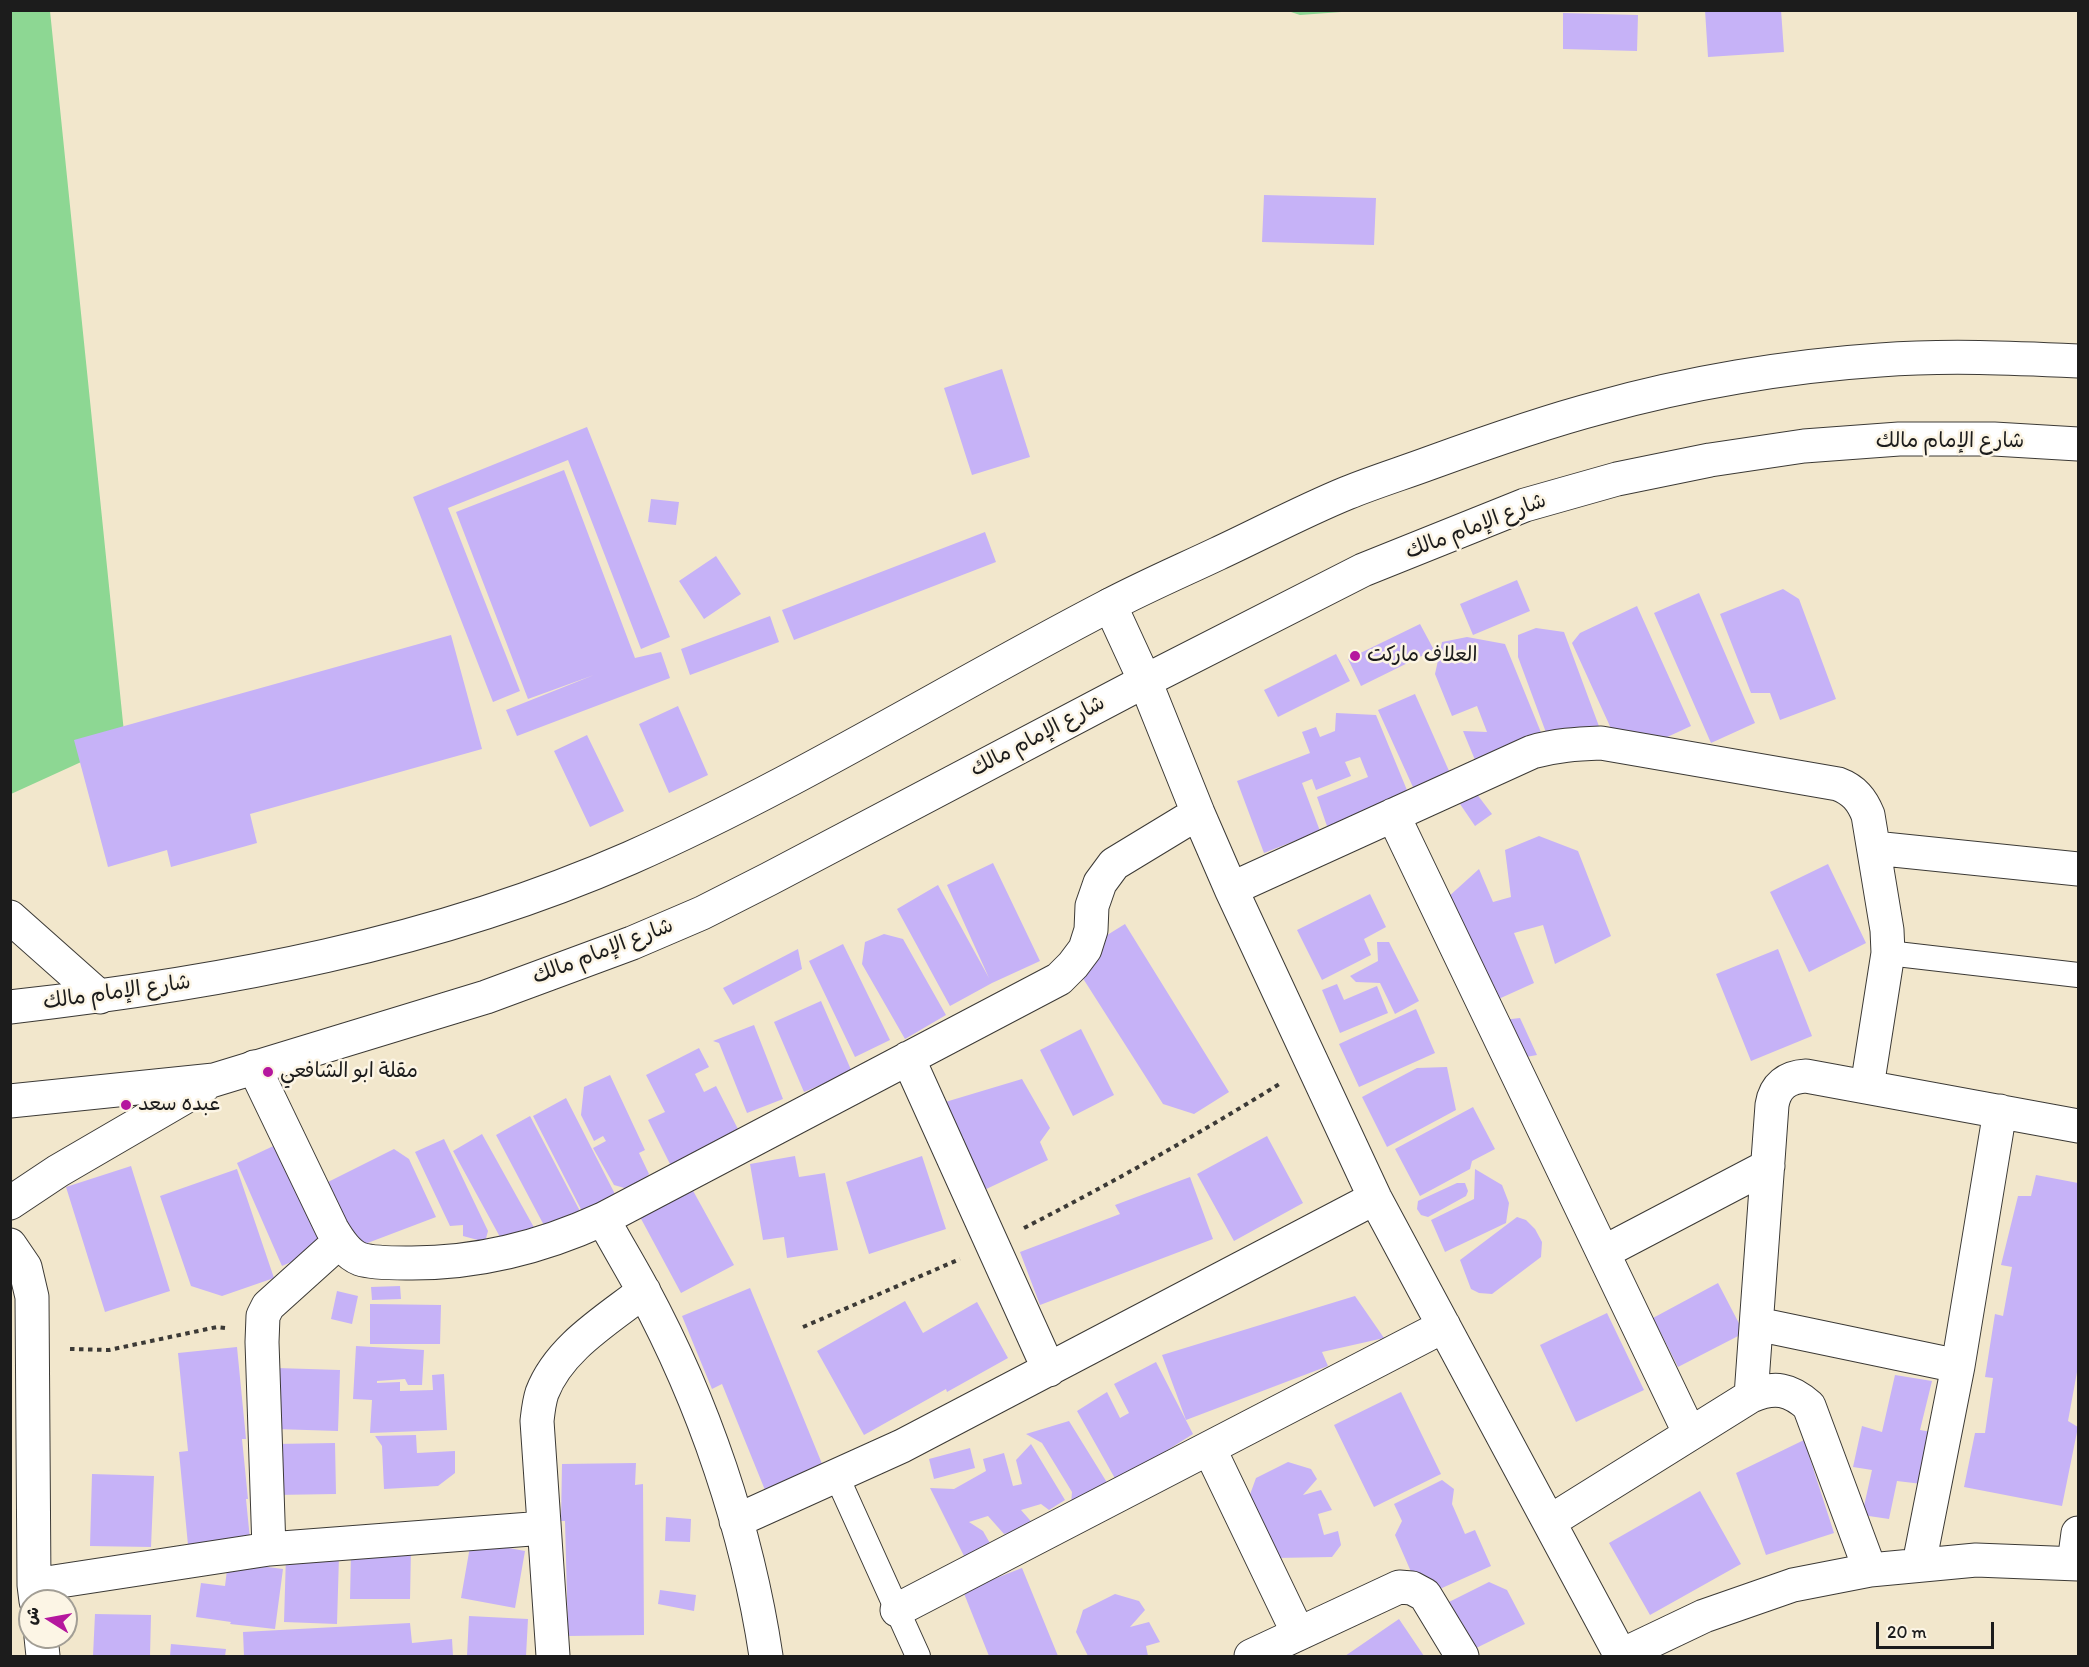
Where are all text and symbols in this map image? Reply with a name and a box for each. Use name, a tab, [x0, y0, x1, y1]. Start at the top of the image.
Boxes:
street label: شارع الإمام مالك	[1876, 429, 2024, 455]
street label: شارع الإمام مالك	[1402, 489, 1550, 565]
place label: العلاف ماركت	[1367, 643, 1478, 669]
marker: العلاف ماركت	[1348, 649, 1362, 663]
street label: شارع الإمام مالك	[966, 691, 1110, 783]
street label: شارع الإمام مالك	[529, 914, 677, 990]
street label: شارع الإمام مالك	[42, 970, 192, 1016]
place label: مقلة ابو الشافعي	[280, 1059, 418, 1085]
marker: مقلة ابو الشافعي	[261, 1065, 275, 1079]
place label: عبده سعد	[138, 1092, 220, 1118]
marker: عبده سعد	[119, 1098, 133, 1112]
north arrow	[18, 1589, 78, 1649]
text: ش	[21, 1605, 43, 1626]
scale bar	[1879, 1610, 1998, 1648]
text: 20 m	[1887, 1621, 1927, 1643]

